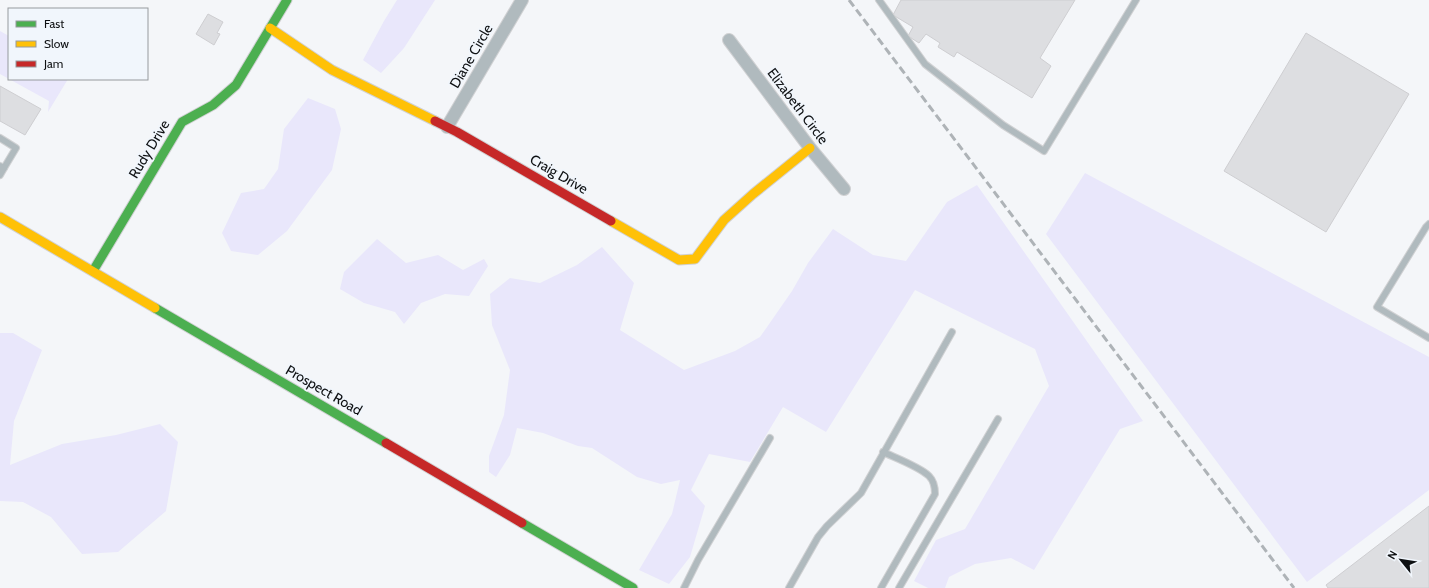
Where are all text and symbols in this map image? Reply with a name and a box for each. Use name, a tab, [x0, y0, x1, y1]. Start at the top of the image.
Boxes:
legend	[8, 8, 148, 80]
text: Fast	[44, 16, 64, 31]
street label: Diane Circle	[445, 21, 497, 91]
text: Slow	[44, 36, 69, 51]
text: Jam	[43, 56, 63, 71]
street label: Elizabeth Circle	[764, 64, 832, 148]
street label: Rudy Drive	[125, 117, 173, 181]
street label: Craig Drive	[527, 150, 591, 198]
street label: Prospect Road	[283, 361, 365, 419]
north arrow	[1381, 540, 1421, 580]
text: N	[1384, 548, 1400, 562]

